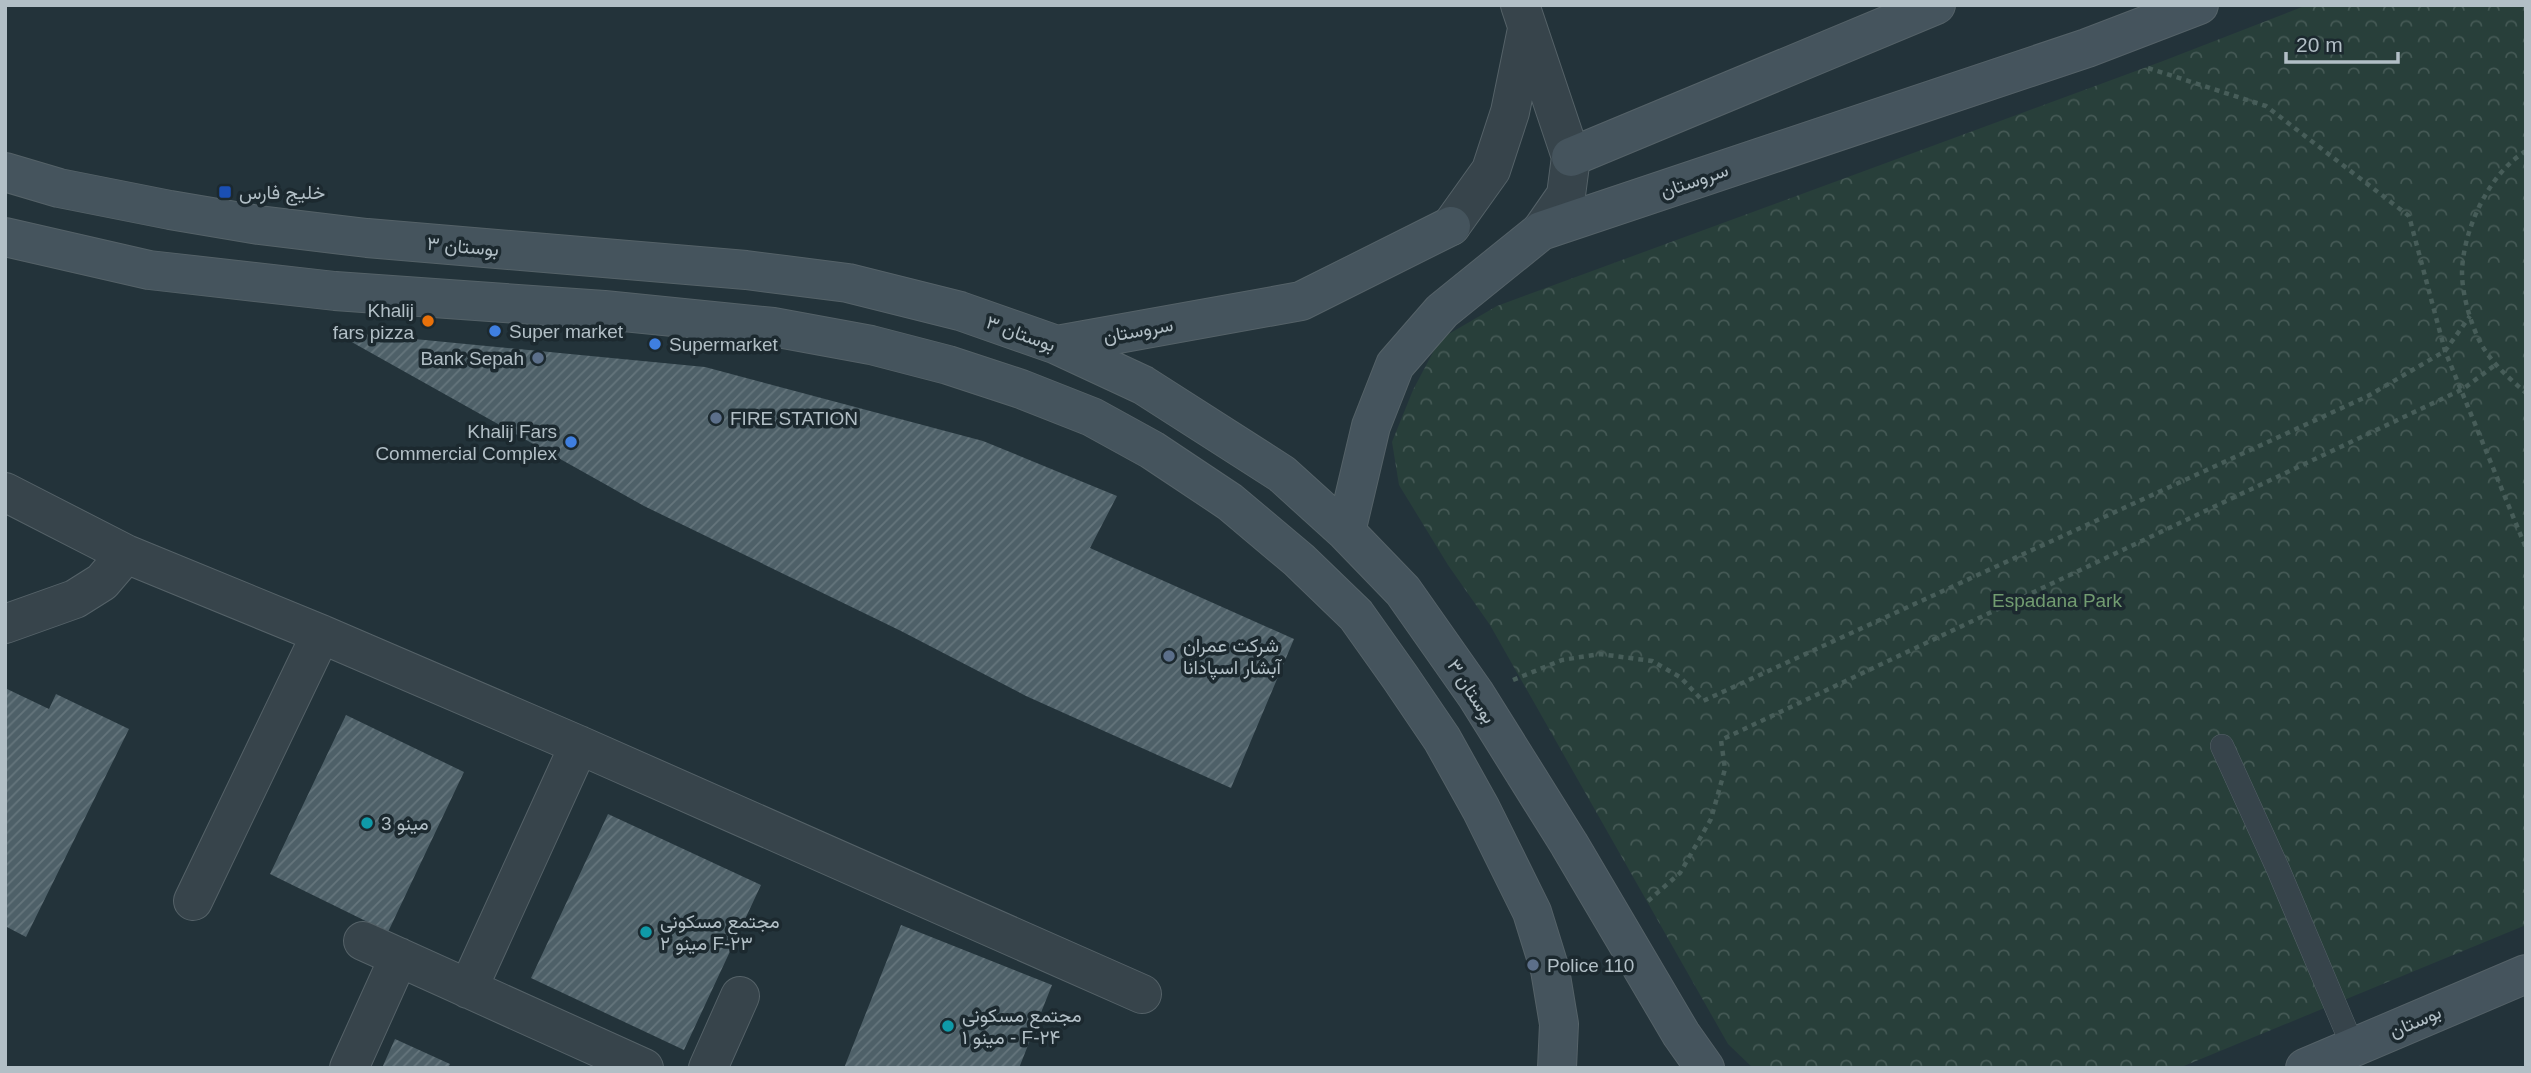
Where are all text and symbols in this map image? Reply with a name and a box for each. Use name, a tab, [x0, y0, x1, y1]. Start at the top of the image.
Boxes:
scale bar	[2286, 21, 2398, 65]
text: 20 m	[2296, 33, 2343, 56]
street label: سروستان	[1657, 159, 1731, 203]
place label: خلیج فارس	[239, 182, 325, 206]
marker: خلیج فارس	[217, 184, 233, 200]
street label: بوستان ۳	[426, 233, 500, 261]
place label: Khalij fars pizza	[333, 300, 414, 343]
street label: بوستان ۳	[983, 311, 1058, 357]
marker: Khalij fars pizza	[420, 313, 436, 329]
street label: سروستان	[1102, 314, 1175, 348]
place label: Super market	[509, 321, 624, 342]
marker: Super market	[487, 323, 503, 339]
place label: Supermarket	[669, 334, 778, 355]
marker: Supermarket	[647, 336, 663, 352]
place label: Bank Sepah	[420, 348, 524, 369]
marker: Bank Sepah	[530, 350, 546, 366]
place label: FIRE STATION	[730, 408, 858, 429]
marker: FIRE STATION	[708, 410, 724, 426]
place label: Khalij Fars Commercial Complex	[375, 421, 557, 464]
marker: Khalij Fars Commercial Complex	[563, 434, 579, 450]
park label: Espadana Park	[1992, 590, 2122, 611]
place label: شرکت عمران آبشار اسپادانا	[1183, 635, 1283, 681]
marker: شرکت عمران آبشار اسپادانا	[1161, 648, 1177, 664]
street label: بوستان ۳	[1442, 655, 1500, 728]
place label: مینو 3	[381, 813, 429, 835]
marker: مینو 3	[359, 815, 375, 831]
place label: مجتمع مسکونی مینو ۲ F-۲۳	[660, 911, 780, 955]
marker: مجتمع مسکونی مینو ۲ F-۲۳	[638, 924, 654, 940]
place label: Police 110	[1547, 955, 1634, 976]
marker: Police 110	[1525, 957, 1541, 973]
street label: بوستان	[2386, 1001, 2445, 1043]
place label: مجتمع مسکونی مینو ۱ - F-۲۴	[962, 1005, 1082, 1049]
marker: مجتمع مسکونی مینو ۱ - F-۲۴	[940, 1018, 956, 1034]

